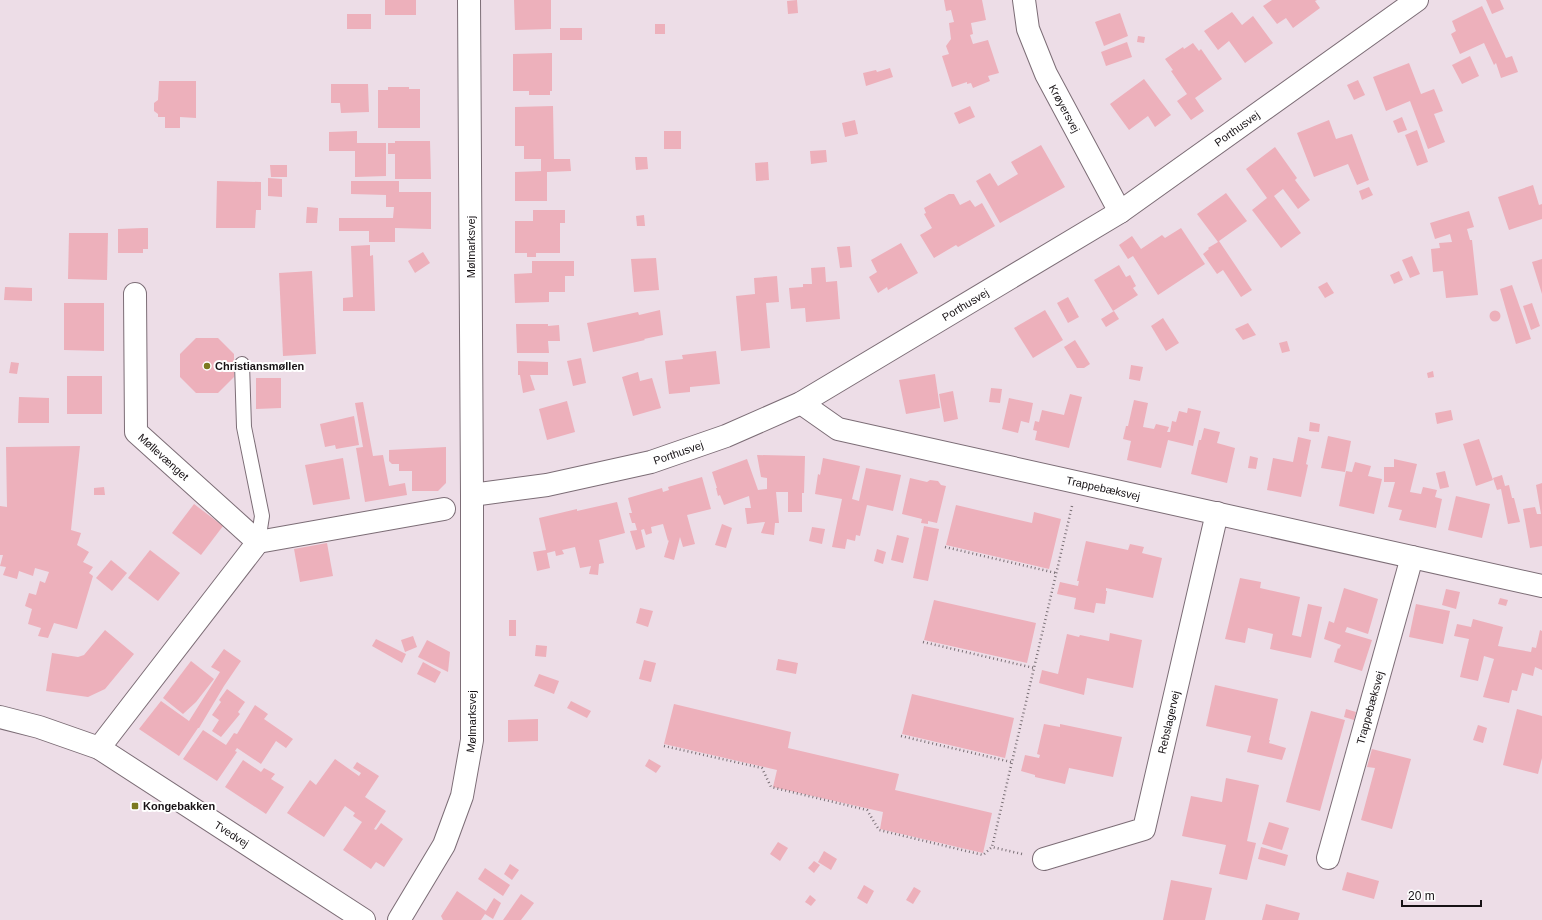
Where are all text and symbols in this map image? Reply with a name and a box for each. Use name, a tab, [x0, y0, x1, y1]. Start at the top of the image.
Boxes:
street label: Krøyersvej	[1047, 83, 1082, 135]
street label: Porthusvej	[1212, 109, 1262, 149]
street label: Mølmarksvej	[465, 216, 477, 278]
street label: Porthusvej	[940, 286, 991, 323]
place label: Christiansmøllen	[215, 360, 305, 372]
marker: Christiansmøllen	[202, 361, 212, 371]
street label: Møllevænget	[136, 431, 191, 483]
street label: Porthusvej	[652, 438, 705, 467]
street label: Trappebæksvej	[1065, 474, 1141, 502]
street label: Trappebæksvej	[1354, 670, 1386, 746]
street label: Mølmarksvej	[464, 690, 479, 754]
street label: Rebslagervej	[1156, 690, 1182, 755]
place label: Kongebakken	[143, 800, 215, 812]
marker: Kongebakken	[130, 801, 140, 811]
street label: Tvedvej	[212, 819, 251, 850]
scale bar	[1402, 882, 1481, 908]
text: 20 m	[1408, 889, 1435, 903]

